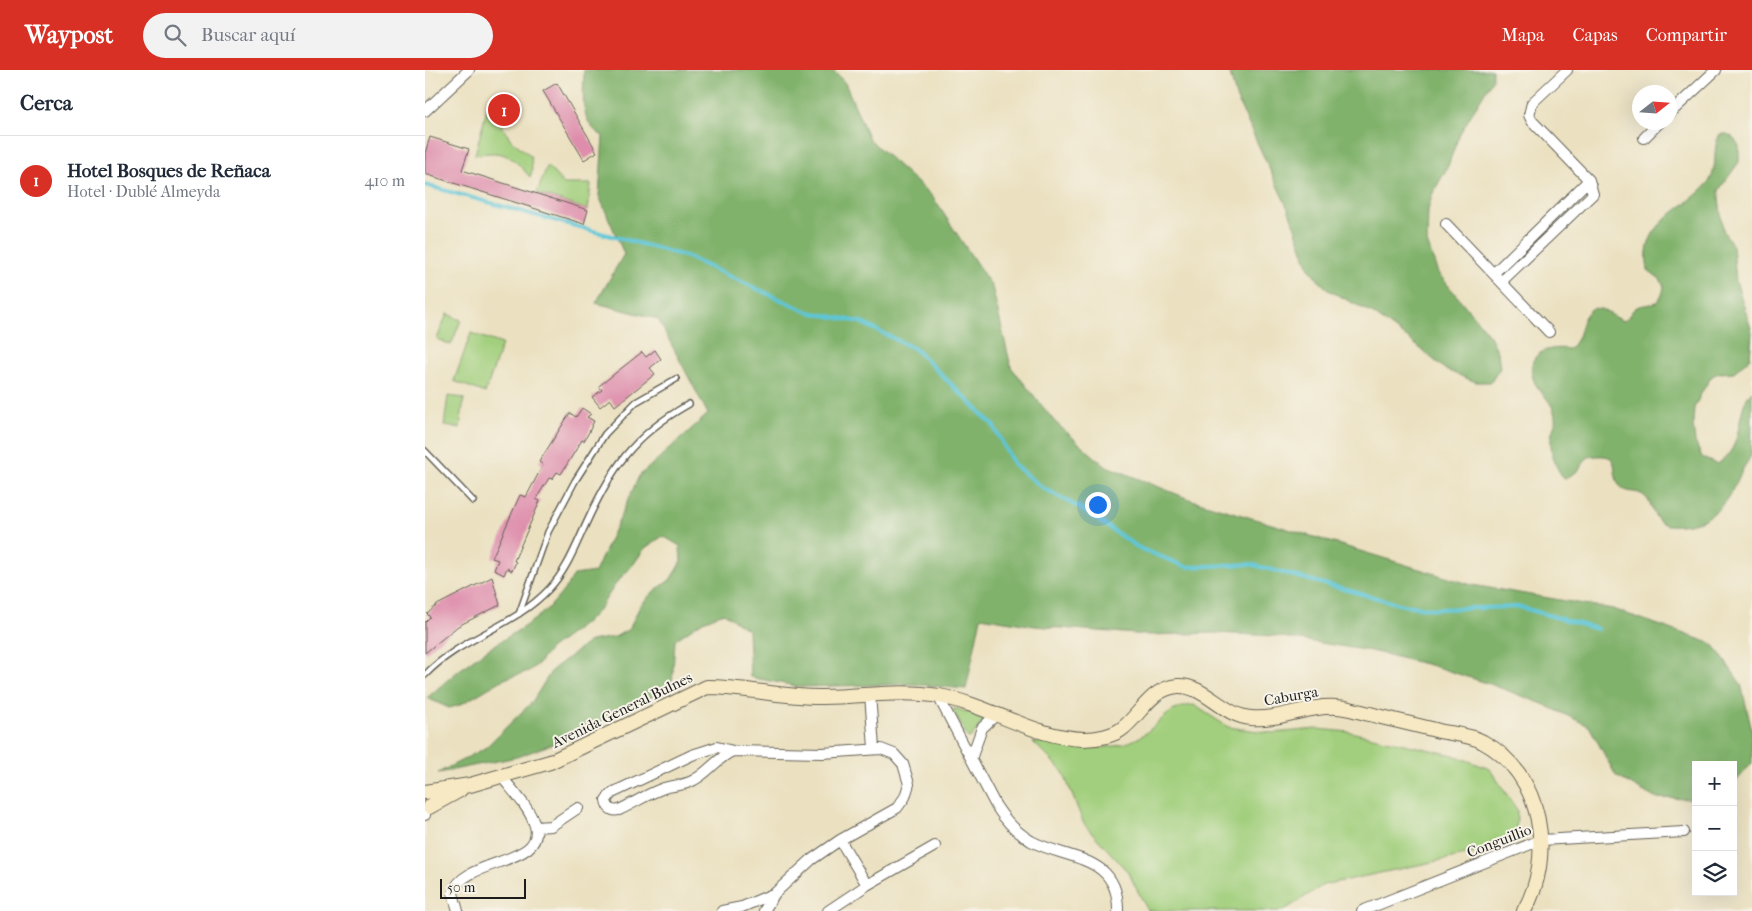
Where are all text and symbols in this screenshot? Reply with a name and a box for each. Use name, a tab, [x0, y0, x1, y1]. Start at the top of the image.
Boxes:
search box	[143, 13, 493, 58]
text: Waypost	[25, 21, 113, 49]
icon: search	[161, 21, 189, 49]
text: Buscar aquí	[201, 24, 295, 46]
text: Mapa	[1502, 25, 1544, 46]
text: Capas	[1572, 25, 1618, 46]
text: Compartir	[1646, 25, 1727, 46]
north arrow	[1632, 85, 1677, 130]
text: Cerca	[20, 91, 72, 115]
pin: 1	[488, 91, 520, 129]
text: Hotel Bosques de Reñaca	[67, 160, 271, 182]
text: 1	[33, 171, 39, 190]
text: 410 m	[364, 171, 405, 190]
text: Hotel · Dublé Almeyda	[67, 182, 220, 201]
your location	[1085, 492, 1111, 518]
street label: Avenida General Bulnes	[548, 668, 696, 752]
street label: Caburga	[1263, 682, 1320, 710]
map controls	[1692, 761, 1737, 896]
button: +	[1692, 761, 1737, 806]
button: −	[1692, 806, 1737, 851]
street label: Conguillio	[1464, 820, 1534, 862]
button: layers	[1692, 851, 1737, 896]
scale bar	[440, 876, 526, 899]
text: 50 m	[447, 879, 475, 896]

